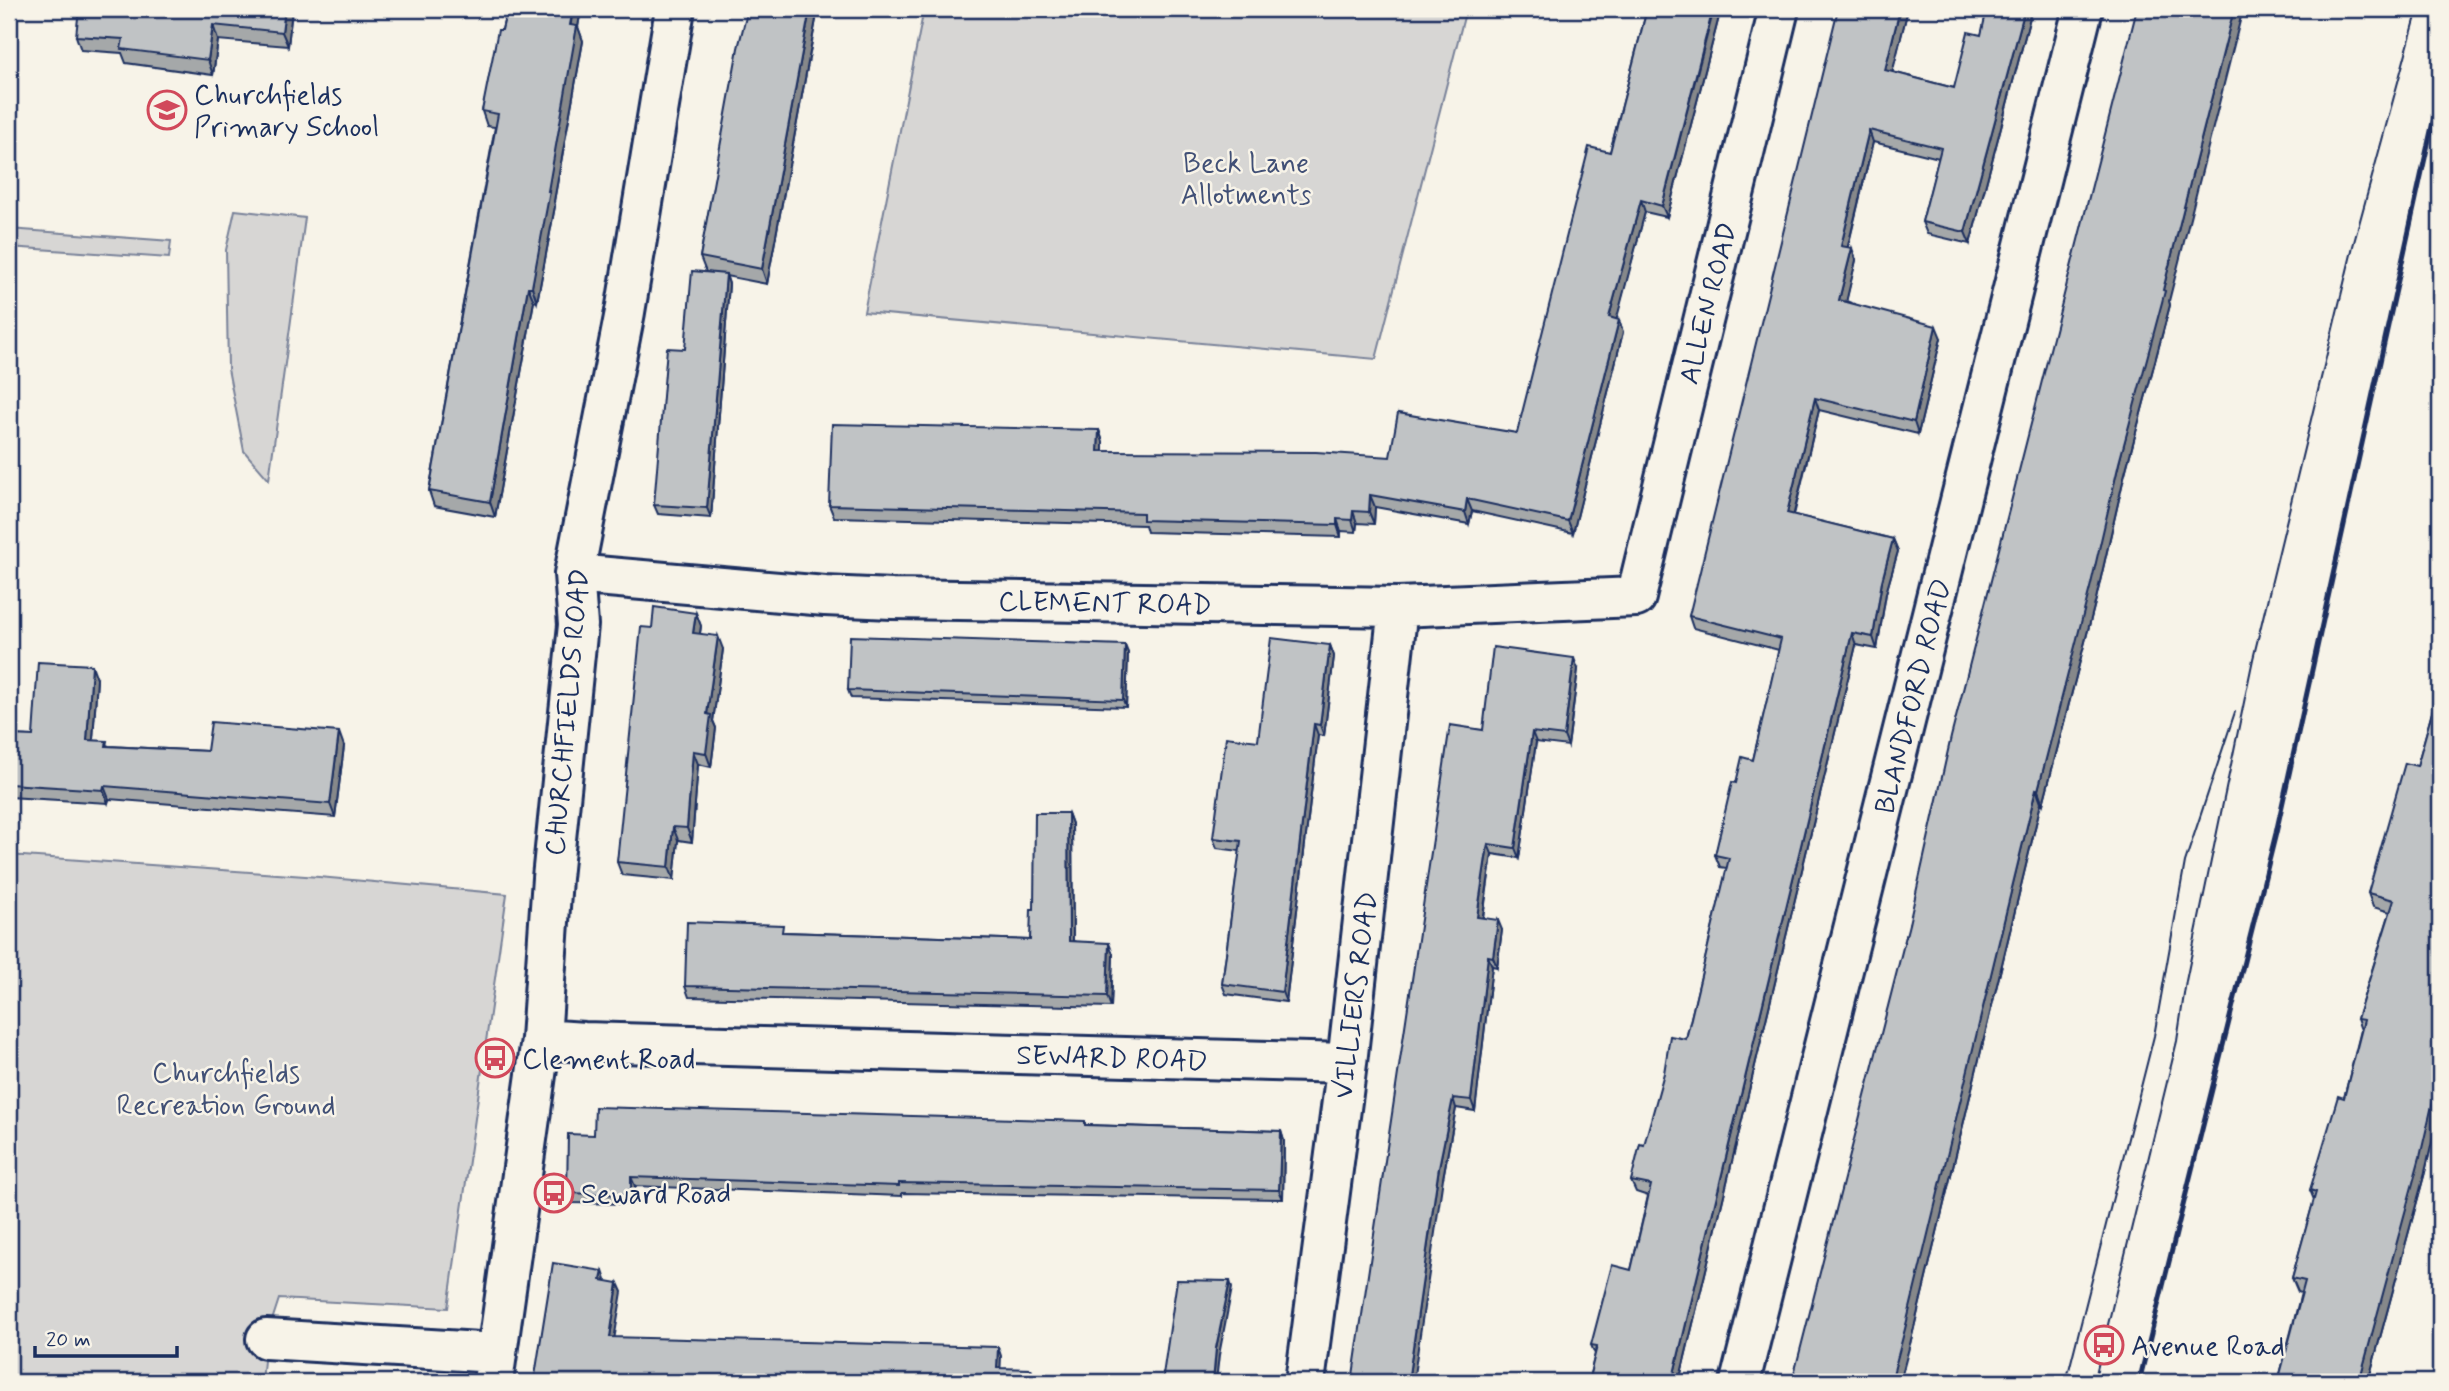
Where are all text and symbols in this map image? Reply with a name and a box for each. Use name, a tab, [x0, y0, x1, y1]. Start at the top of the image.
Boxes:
place label: Churchfields Primary School	[194, 78, 379, 147]
school or university icon: Churchfields Primary School	[146, 89, 188, 131]
park label: Beck Lane Allotments	[1181, 146, 1311, 215]
street label: ALLEN ROAD	[1671, 219, 1747, 388]
street label: CHURCHFIELDS ROAD	[538, 567, 599, 857]
street label: BLANDFORD ROAD	[1867, 575, 1962, 818]
street label: CLEMENT ROAD	[998, 584, 1212, 625]
street label: VILLIERS ROAD	[1325, 889, 1388, 1101]
bus stop icon: Clement Road	[474, 1037, 516, 1079]
street label: SEWARD ROAD	[1016, 1038, 1208, 1081]
place label: Clement Road	[522, 1042, 695, 1079]
park label: Churchfields Recreation Ground	[117, 1056, 335, 1125]
bus stop icon: Seward Road	[533, 1172, 575, 1214]
place label: Seward Road	[581, 1177, 731, 1214]
scale bar	[35, 1314, 177, 1358]
bus stop icon: Avenue Road	[2083, 1324, 2125, 1366]
text: 20 m	[46, 1326, 91, 1354]
place label: Avenue Road	[2131, 1329, 2285, 1366]

